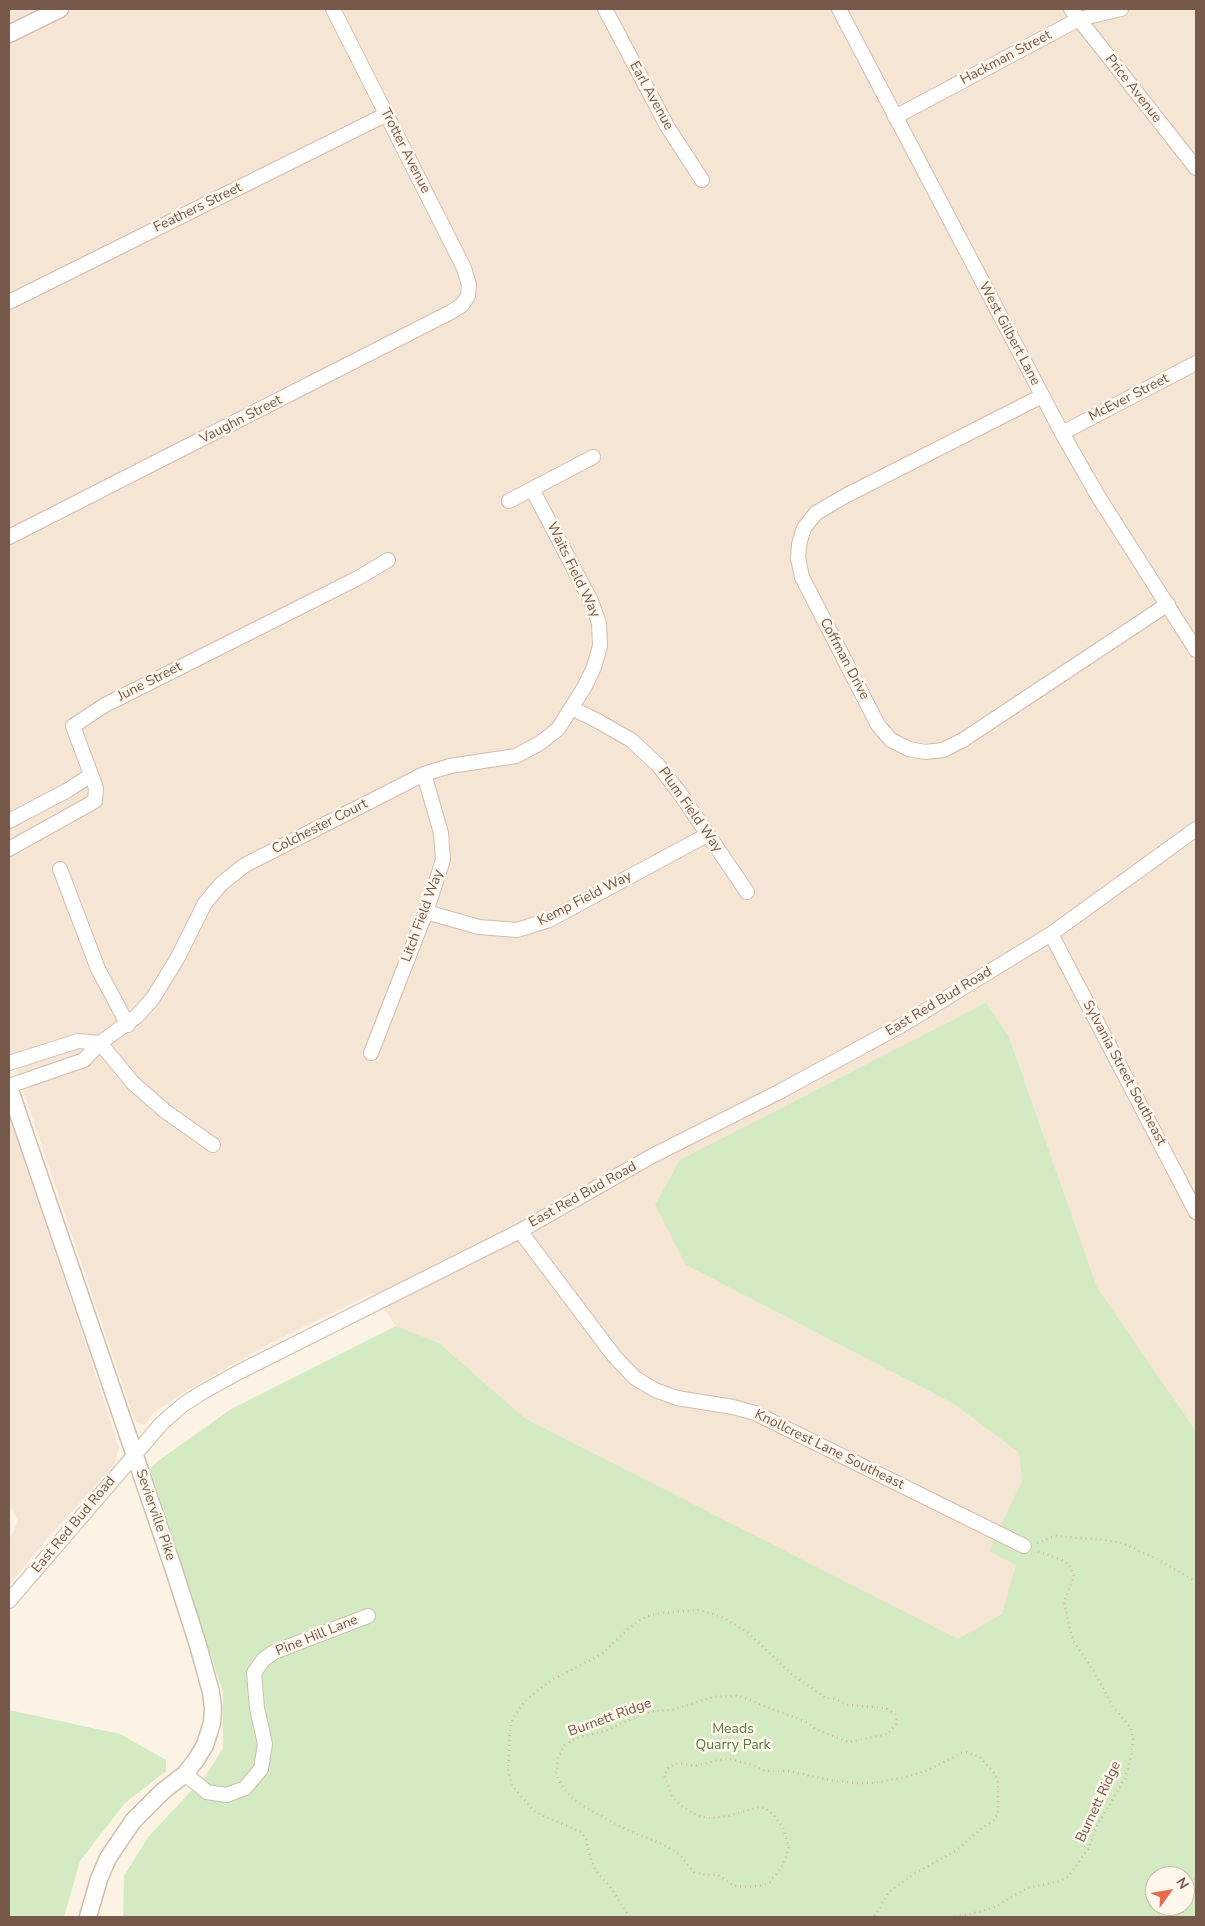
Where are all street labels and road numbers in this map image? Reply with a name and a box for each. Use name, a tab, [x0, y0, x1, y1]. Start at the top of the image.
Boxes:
street label: Hackman Street	[958, 27, 1054, 89]
street label: Price Avenue	[1101, 52, 1165, 126]
street label: Earl Avenue	[625, 59, 677, 133]
street label: Trotter Avenue	[376, 106, 434, 196]
street label: Feathers Street	[151, 179, 245, 237]
street label: West Gilbert Lane	[975, 279, 1043, 389]
street label: McEver Street	[1086, 371, 1172, 425]
street label: Vaughn Street	[197, 392, 285, 448]
street label: Waits Field Way	[543, 520, 603, 620]
street label: Coffman Drive	[815, 615, 873, 703]
street label: June Street	[115, 659, 185, 705]
street label: Plum Field Way	[654, 764, 726, 856]
street label: Colchester Court	[269, 796, 371, 858]
street label: Litch Field Way	[399, 868, 447, 964]
street label: Kemp Field Way	[535, 868, 635, 930]
street label: East Red Bud Road	[883, 964, 995, 1040]
street label: Sylvania Street Southeast	[1079, 998, 1169, 1148]
street label: East Red Bud Road	[526, 1158, 640, 1232]
street label: Knollcrest Lane Southeast	[751, 1406, 907, 1494]
street label: Sevierville Pike	[132, 1467, 178, 1563]
street label: East Red Bud Road	[29, 1473, 119, 1577]
street label: Pine Hill Lane	[273, 1612, 361, 1660]
street label: Burnett Ridge	[566, 1695, 654, 1741]
street label: Burnett Ridge	[1073, 1759, 1125, 1845]

